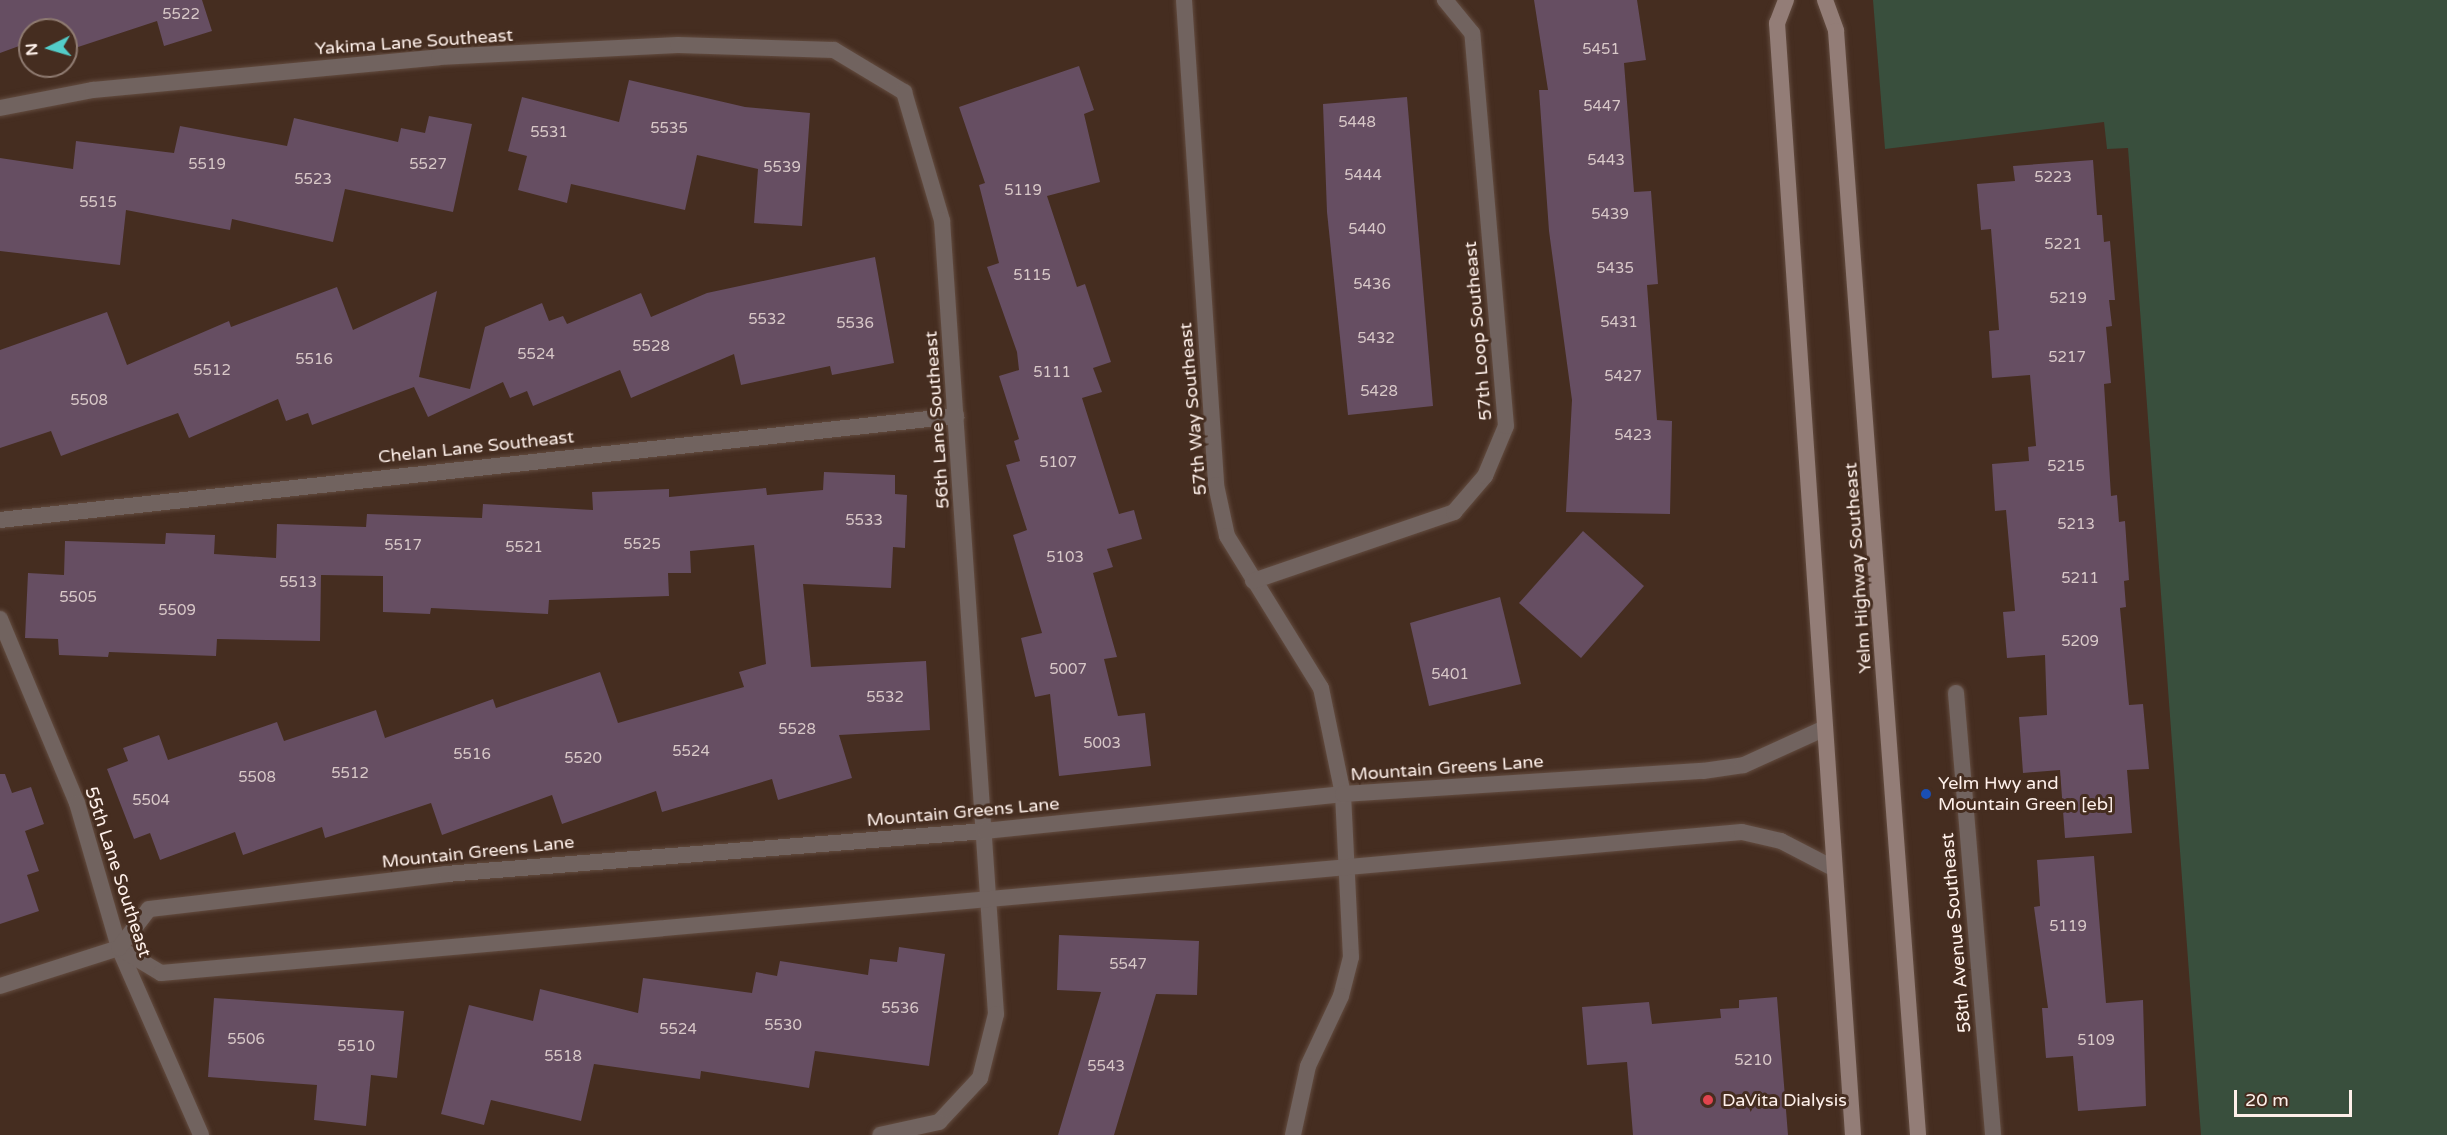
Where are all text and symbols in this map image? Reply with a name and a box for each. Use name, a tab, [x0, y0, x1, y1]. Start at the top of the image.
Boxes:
house number: 5522	[162, 6, 200, 24]
north arrow	[18, 18, 78, 78]
street label: Yakima Lane Southeast	[314, 24, 514, 60]
house number: 5451	[1582, 41, 1620, 59]
text: N	[22, 42, 43, 57]
house number: 5447	[1583, 98, 1621, 116]
house number: 5448	[1338, 114, 1376, 132]
house number: 5535	[650, 120, 688, 138]
house number: 5531	[530, 124, 568, 142]
house number: 5443	[1587, 152, 1625, 170]
house number: 5519	[188, 156, 226, 174]
house number: 5527	[409, 156, 447, 174]
house number: 5539	[763, 159, 801, 177]
house number: 5444	[1344, 167, 1382, 185]
house number: 5223	[2034, 169, 2072, 187]
house number: 5523	[294, 171, 332, 189]
house number: 5119	[1004, 182, 1042, 200]
house number: 5515	[79, 194, 117, 212]
house number: 5439	[1591, 206, 1629, 224]
house number: 5440	[1348, 221, 1386, 239]
house number: 5221	[2044, 236, 2082, 254]
street label: 57th Loop Southeast	[1459, 240, 1497, 422]
house number: 5435	[1596, 260, 1634, 278]
house number: 5115	[1013, 267, 1051, 285]
house number: 5436	[1353, 276, 1391, 294]
house number: 5219	[2049, 290, 2087, 308]
house number: 5532	[748, 311, 786, 329]
house number: 5431	[1600, 314, 1638, 332]
house number: 5536	[836, 315, 874, 333]
street label: 57th Way Southeast	[1175, 322, 1211, 496]
street label: 56th Lane Southeast	[920, 330, 954, 510]
house number: 5432	[1357, 330, 1395, 348]
house number: 5528	[632, 338, 670, 356]
house number: 5524	[517, 346, 555, 364]
house number: 5217	[2048, 349, 2086, 367]
house number: 5516	[295, 351, 333, 369]
house number: 5512	[193, 362, 231, 380]
house number: 5111	[1033, 364, 1071, 382]
house number: 5427	[1604, 368, 1642, 386]
house number: 5428	[1360, 383, 1398, 401]
house number: 5508	[70, 392, 108, 410]
street label: Chelan Lane Southeast	[377, 426, 575, 468]
house number: 5423	[1614, 427, 1652, 445]
house number: 5107	[1039, 454, 1077, 472]
house number: 5215	[2047, 458, 2085, 476]
street label: Yelm Highway Southeast	[1840, 462, 1876, 674]
house number: 5533	[845, 512, 883, 530]
house number: 5213	[2057, 516, 2095, 534]
house number: 5525	[623, 536, 661, 554]
house number: 5517	[384, 537, 422, 555]
house number: 5521	[505, 539, 543, 557]
house number: 5103	[1046, 549, 1084, 567]
house number: 5211	[2061, 570, 2099, 588]
house number: 5513	[279, 574, 317, 592]
house number: 5505	[59, 589, 97, 607]
house number: 5509	[158, 602, 196, 620]
house number: 5209	[2061, 633, 2099, 651]
house number: 5007	[1049, 661, 1087, 679]
house number: 5401	[1431, 666, 1469, 684]
house number: 5532	[866, 689, 904, 707]
house number: 5528	[778, 721, 816, 739]
house number: 5003	[1083, 735, 1121, 753]
house number: 5524	[672, 743, 710, 761]
house number: 5516	[453, 746, 491, 764]
house number: 5520	[564, 750, 602, 768]
street label: Mountain Greens Lane	[1350, 750, 1544, 786]
house number: 5512	[331, 765, 369, 783]
house number: 5508	[238, 769, 276, 787]
place label: Yelm Hwy and Mountain Green [eb]	[1938, 773, 2113, 816]
street label: 55th Lane Southeast	[80, 784, 156, 960]
marker: Yelm Hwy and Mountain Green [eb]	[1919, 787, 1933, 801]
house number: 5504	[132, 792, 170, 810]
street label: Mountain Greens Lane	[866, 793, 1060, 831]
street label: Mountain Greens Lane	[381, 831, 575, 873]
street label: 58th Avenue Southeast	[1936, 832, 1976, 1034]
house number: 5119	[2049, 918, 2087, 936]
house number: 5547	[1109, 956, 1147, 974]
house number: 5536	[881, 1000, 919, 1018]
house number: 5530	[764, 1017, 802, 1035]
house number: 5524	[659, 1021, 697, 1039]
house number: 5506	[227, 1031, 265, 1049]
house number: 5109	[2077, 1032, 2115, 1050]
house number: 5510	[337, 1038, 375, 1056]
house number: 5518	[544, 1048, 582, 1066]
house number: 5210	[1734, 1052, 1772, 1070]
house number: 5543	[1087, 1058, 1125, 1076]
scale bar	[2237, 1078, 2356, 1116]
place label: DaVita Dialysis	[1722, 1089, 1847, 1111]
text: 20 m	[2245, 1089, 2289, 1111]
marker: DaVita Dialysis	[1699, 1091, 1717, 1109]

